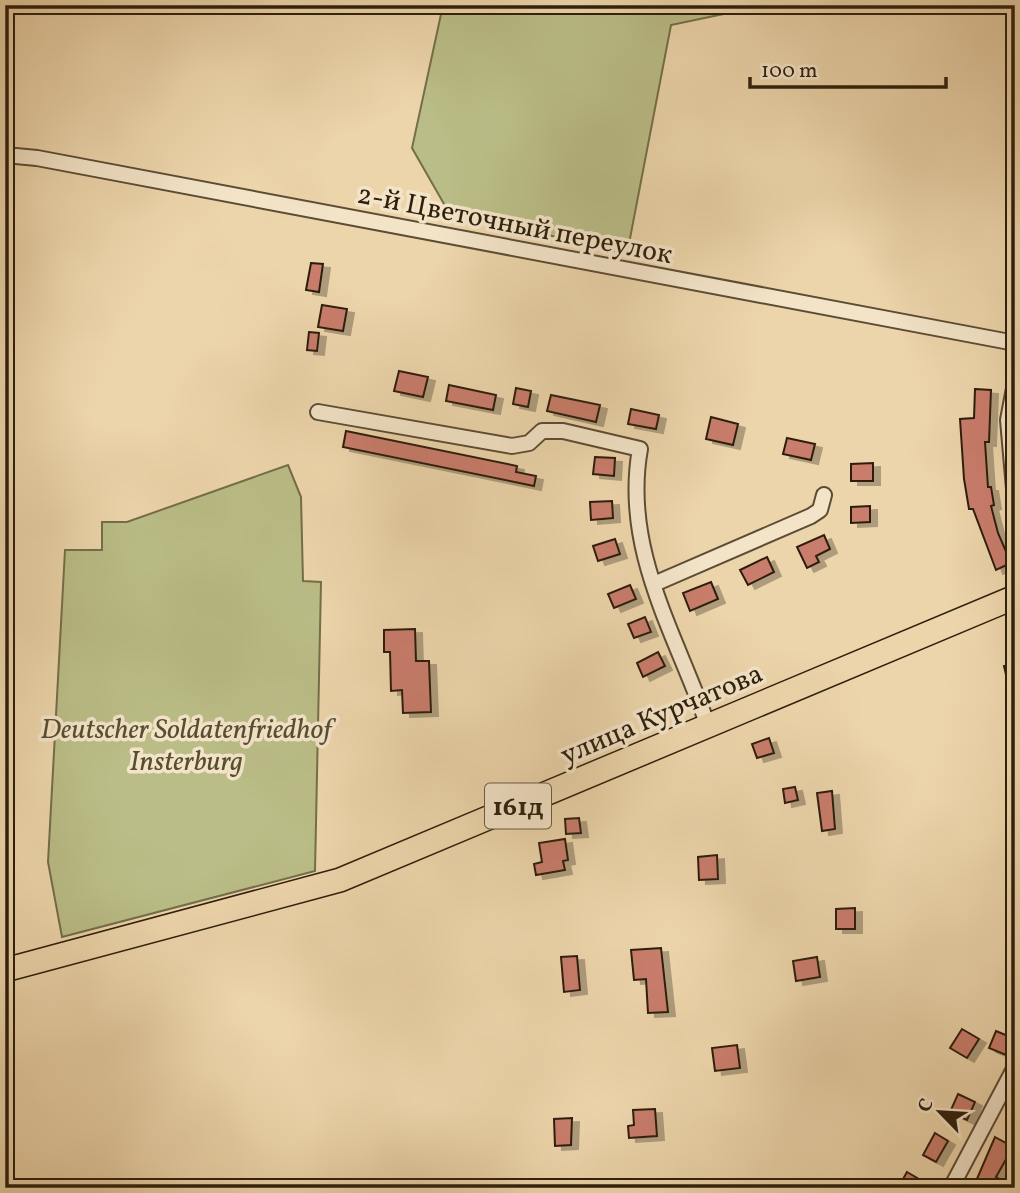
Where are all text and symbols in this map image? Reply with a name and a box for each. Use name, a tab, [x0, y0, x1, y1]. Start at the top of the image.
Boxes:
scale bar	[750, 46, 946, 90]
text: 100 m	[761, 57, 818, 86]
street label: 2-й Цветочный переулок	[354, 176, 676, 275]
street label: улица Курчатова	[555, 655, 769, 776]
park label: Deutscher Soldatenfriedhof Insterburg	[40, 711, 336, 782]
road number: 161д	[485, 784, 551, 828]
north arrow	[904, 1078, 974, 1148]
text: С	[912, 1095, 941, 1117]

